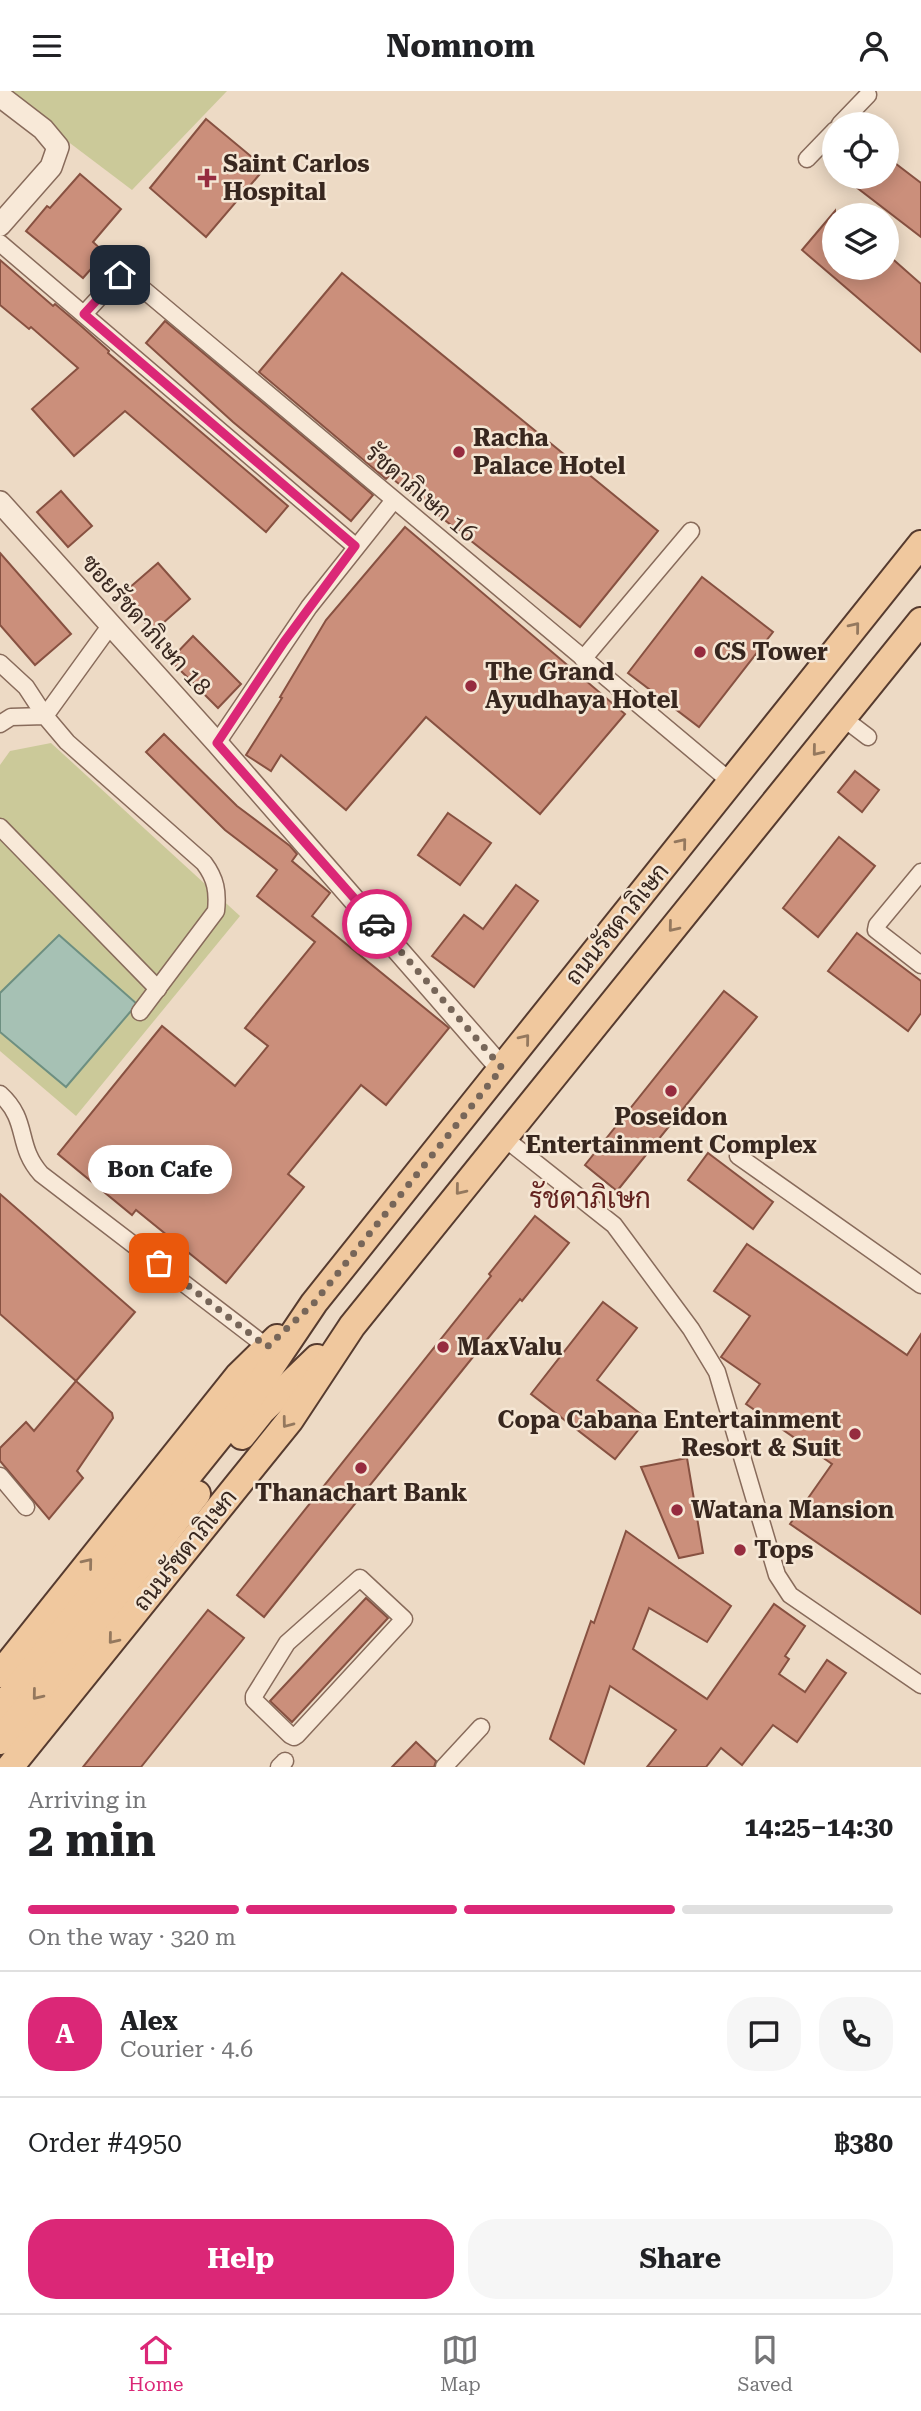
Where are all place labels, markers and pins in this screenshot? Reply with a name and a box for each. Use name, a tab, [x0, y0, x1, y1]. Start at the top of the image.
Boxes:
place label: Saint Carlos Hospital	[223, 150, 370, 206]
marker: Saint Carlos Hospital	[197, 168, 217, 188]
pin	[90, 245, 150, 305]
place label: Racha Palace Hotel	[473, 424, 625, 480]
marker: Racha Palace Hotel	[451, 444, 467, 460]
place label: CS Tower	[714, 638, 828, 666]
marker: CS Tower	[692, 644, 708, 660]
place label: The Grand Ayudhaya Hotel	[485, 658, 678, 714]
marker: The Grand Ayudhaya Hotel	[463, 678, 479, 694]
marker: Poseidon Entertainment Complex	[663, 1083, 679, 1099]
place label: Poseidon Entertainment Complex	[525, 1103, 817, 1159]
callout: Bon Cafe	[87, 1144, 231, 1193]
pin	[129, 1233, 189, 1293]
place label: MaxValu	[457, 1333, 562, 1361]
marker: MaxValu	[435, 1339, 451, 1355]
place label: Copa Cabana Entertainment Resort & Suit	[498, 1406, 841, 1462]
marker: Copa Cabana Entertainment Resort & Suit	[847, 1426, 863, 1442]
marker: Thanachart Bank	[353, 1460, 369, 1476]
place label: Thanachart Bank	[255, 1479, 468, 1507]
place label: Watana Mansion	[691, 1496, 894, 1524]
marker: Watana Mansion	[669, 1502, 685, 1518]
place label: Tops	[754, 1536, 814, 1564]
marker: Tops	[732, 1542, 748, 1558]

